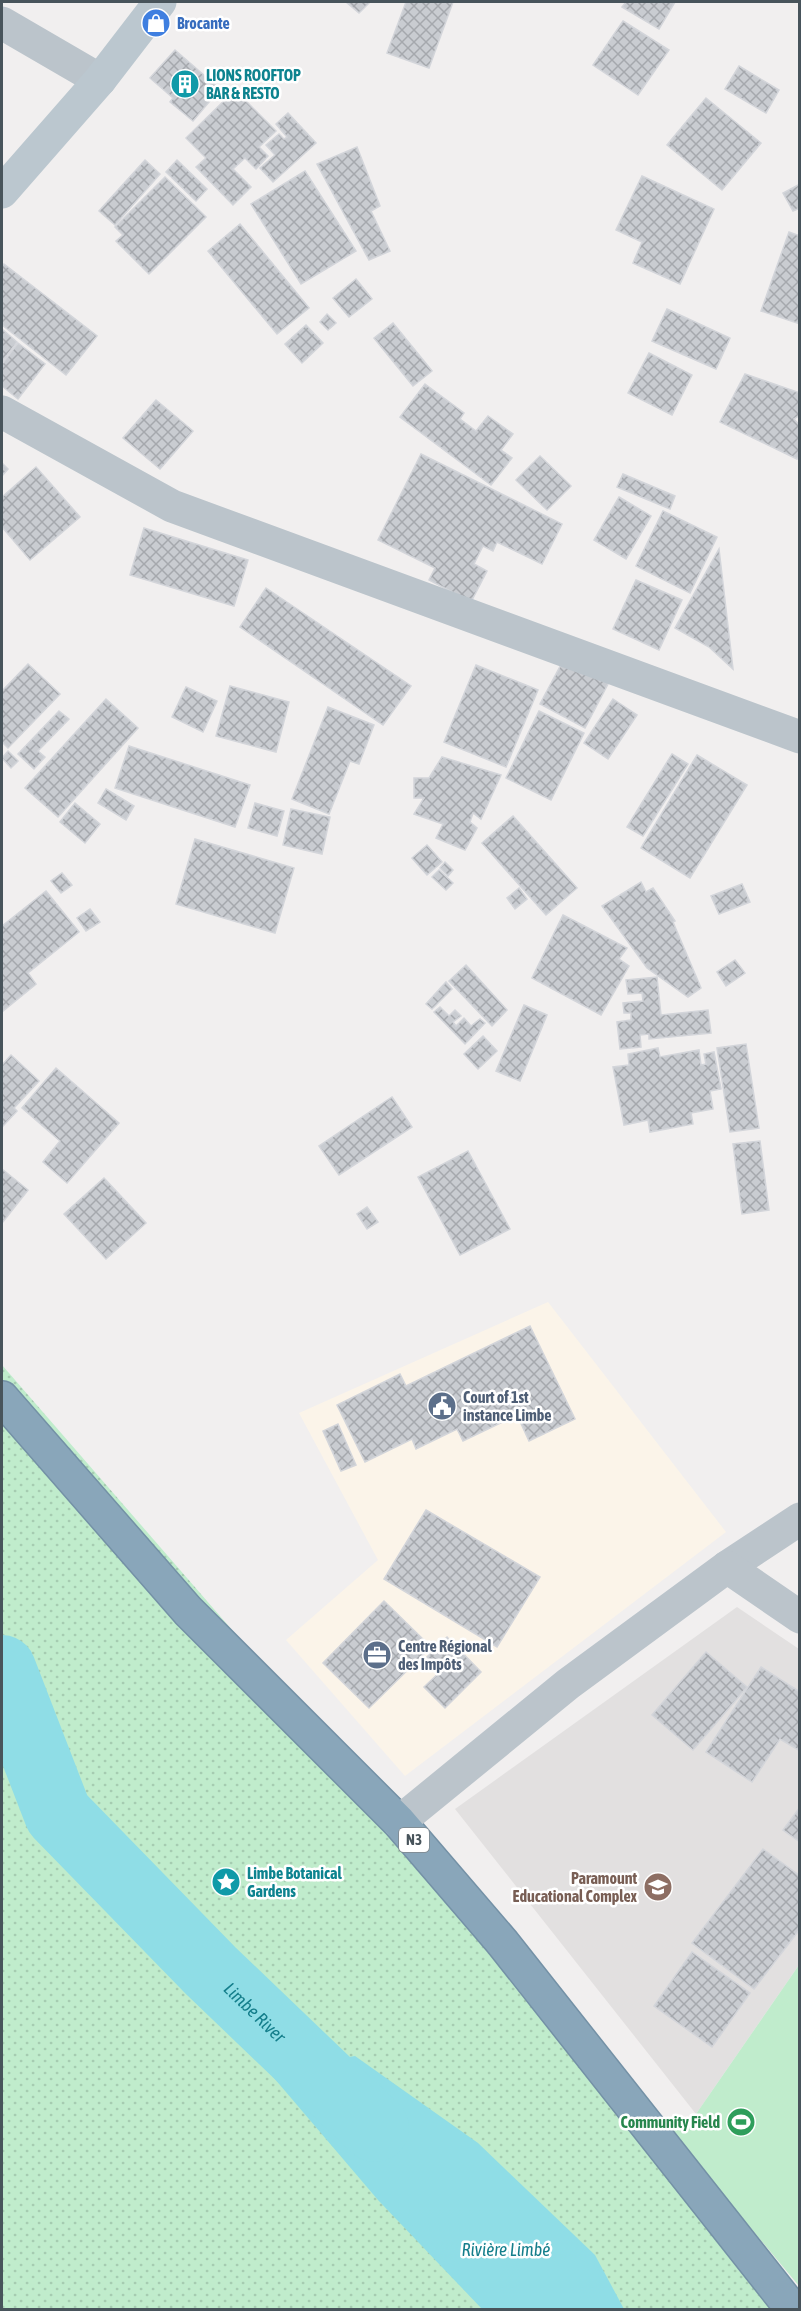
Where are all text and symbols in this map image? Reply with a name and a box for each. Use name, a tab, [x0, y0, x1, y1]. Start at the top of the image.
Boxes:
shop icon: Brocante	[140, 7, 172, 39]
place label: Brocante	[177, 14, 230, 32]
place label: LIONS ROOFTOP BAR & RESTO	[206, 66, 301, 102]
building icon: LIONS ROOFTOP BAR & RESTO	[169, 68, 201, 100]
place label: Court of 1st instance Limbe	[463, 1388, 552, 1424]
public building icon: Court of 1st instance Limbe	[426, 1390, 458, 1422]
place label: Centre Régional des Impôts	[398, 1637, 493, 1673]
office icon: Centre Régional des Impôts	[361, 1639, 393, 1671]
road number: N3	[399, 1828, 429, 1852]
place label: Limbe Botanical Gardens	[247, 1864, 342, 1900]
place icon: Limbe Botanical Gardens	[210, 1866, 242, 1898]
place label: Paramount Educational Complex	[513, 1869, 638, 1905]
school or university icon: Paramount Educational Complex	[642, 1871, 674, 1903]
water label: Limbe River	[220, 1978, 291, 2047]
sports icon: Community Field	[725, 2106, 757, 2138]
place label: Community Field	[621, 2113, 720, 2131]
water label: Rivière Limbé	[461, 2239, 551, 2260]

